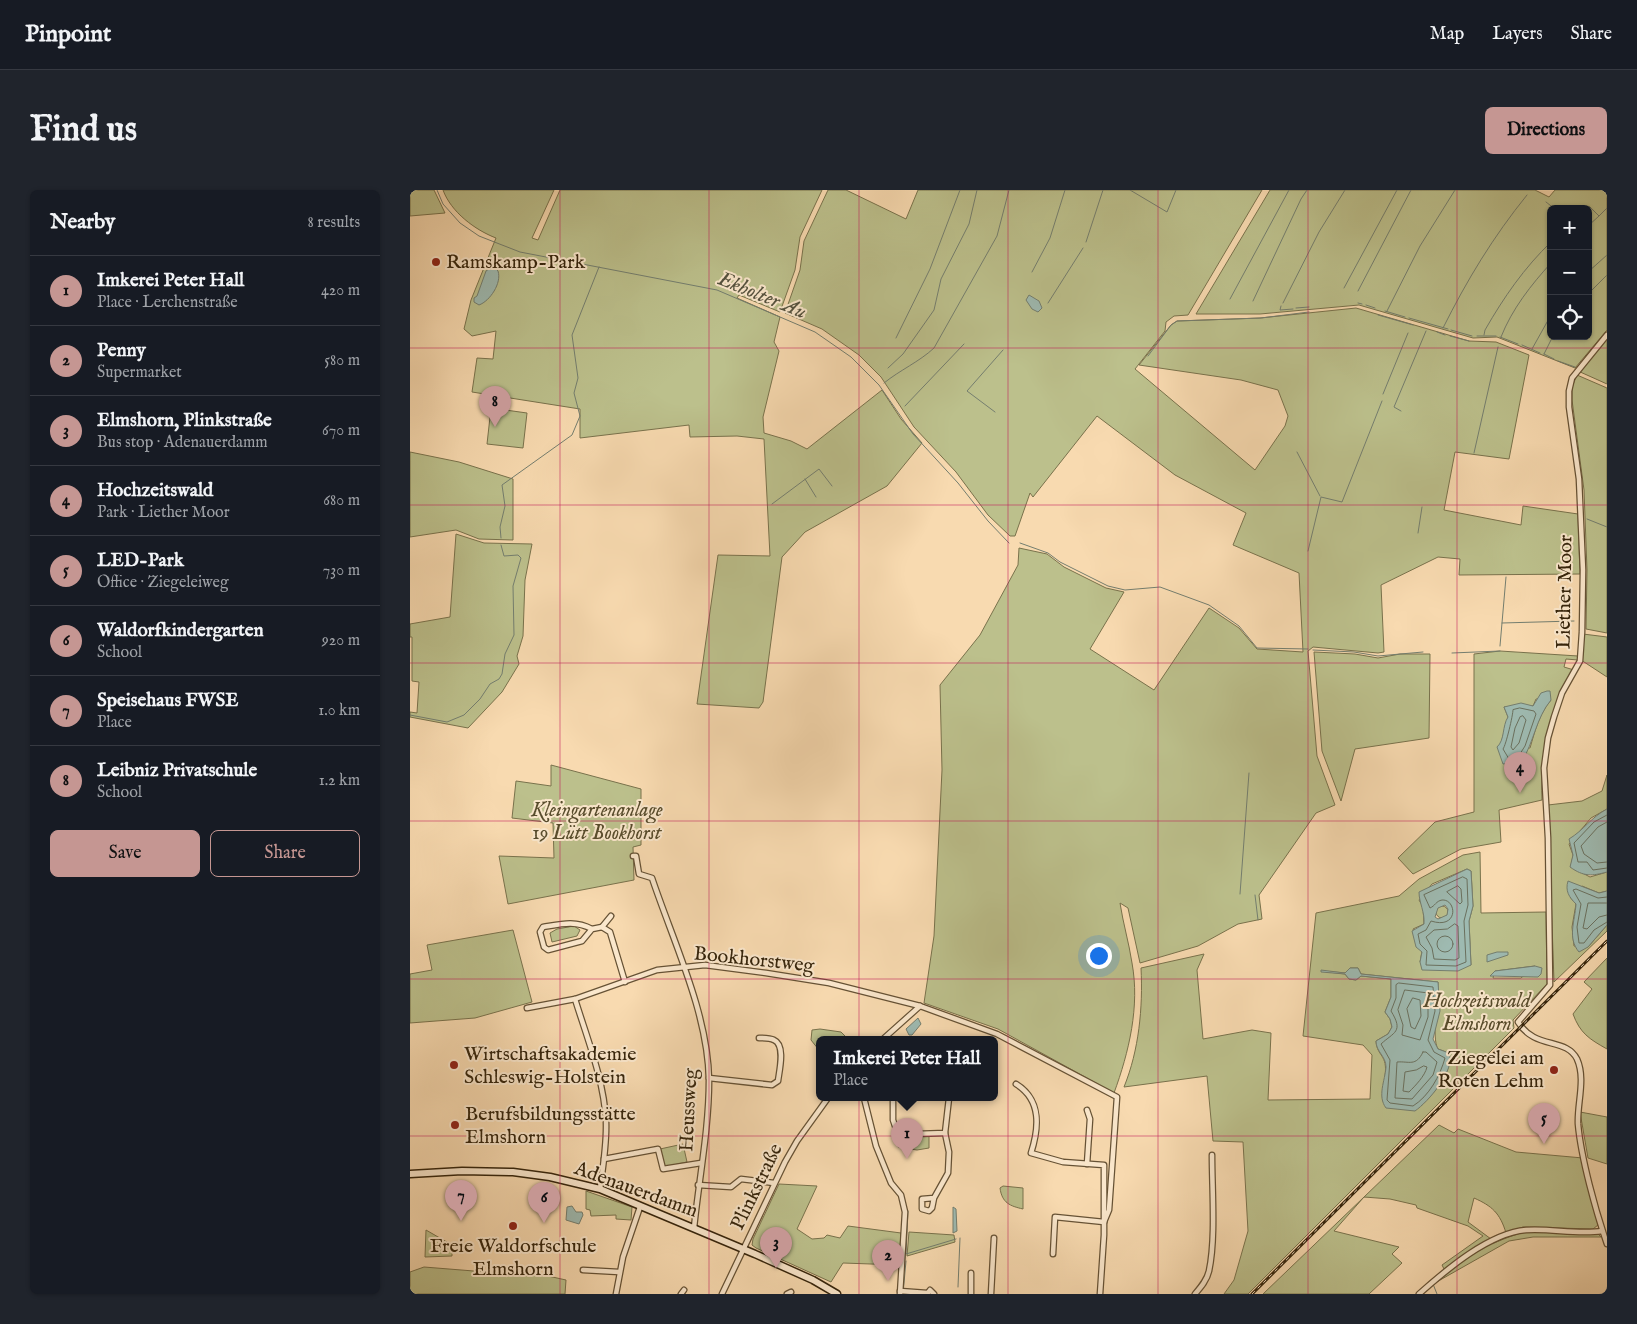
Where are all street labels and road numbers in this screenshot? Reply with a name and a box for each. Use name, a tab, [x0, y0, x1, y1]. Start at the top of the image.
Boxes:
street label: Liether Moor	[1552, 534, 1579, 649]
street label: Bookhorstweg	[693, 941, 817, 979]
street label: Heussweg	[674, 1066, 704, 1152]
street label: Plinkstraße	[725, 1140, 789, 1234]
street label: Adenauerdamm	[570, 1156, 701, 1224]

